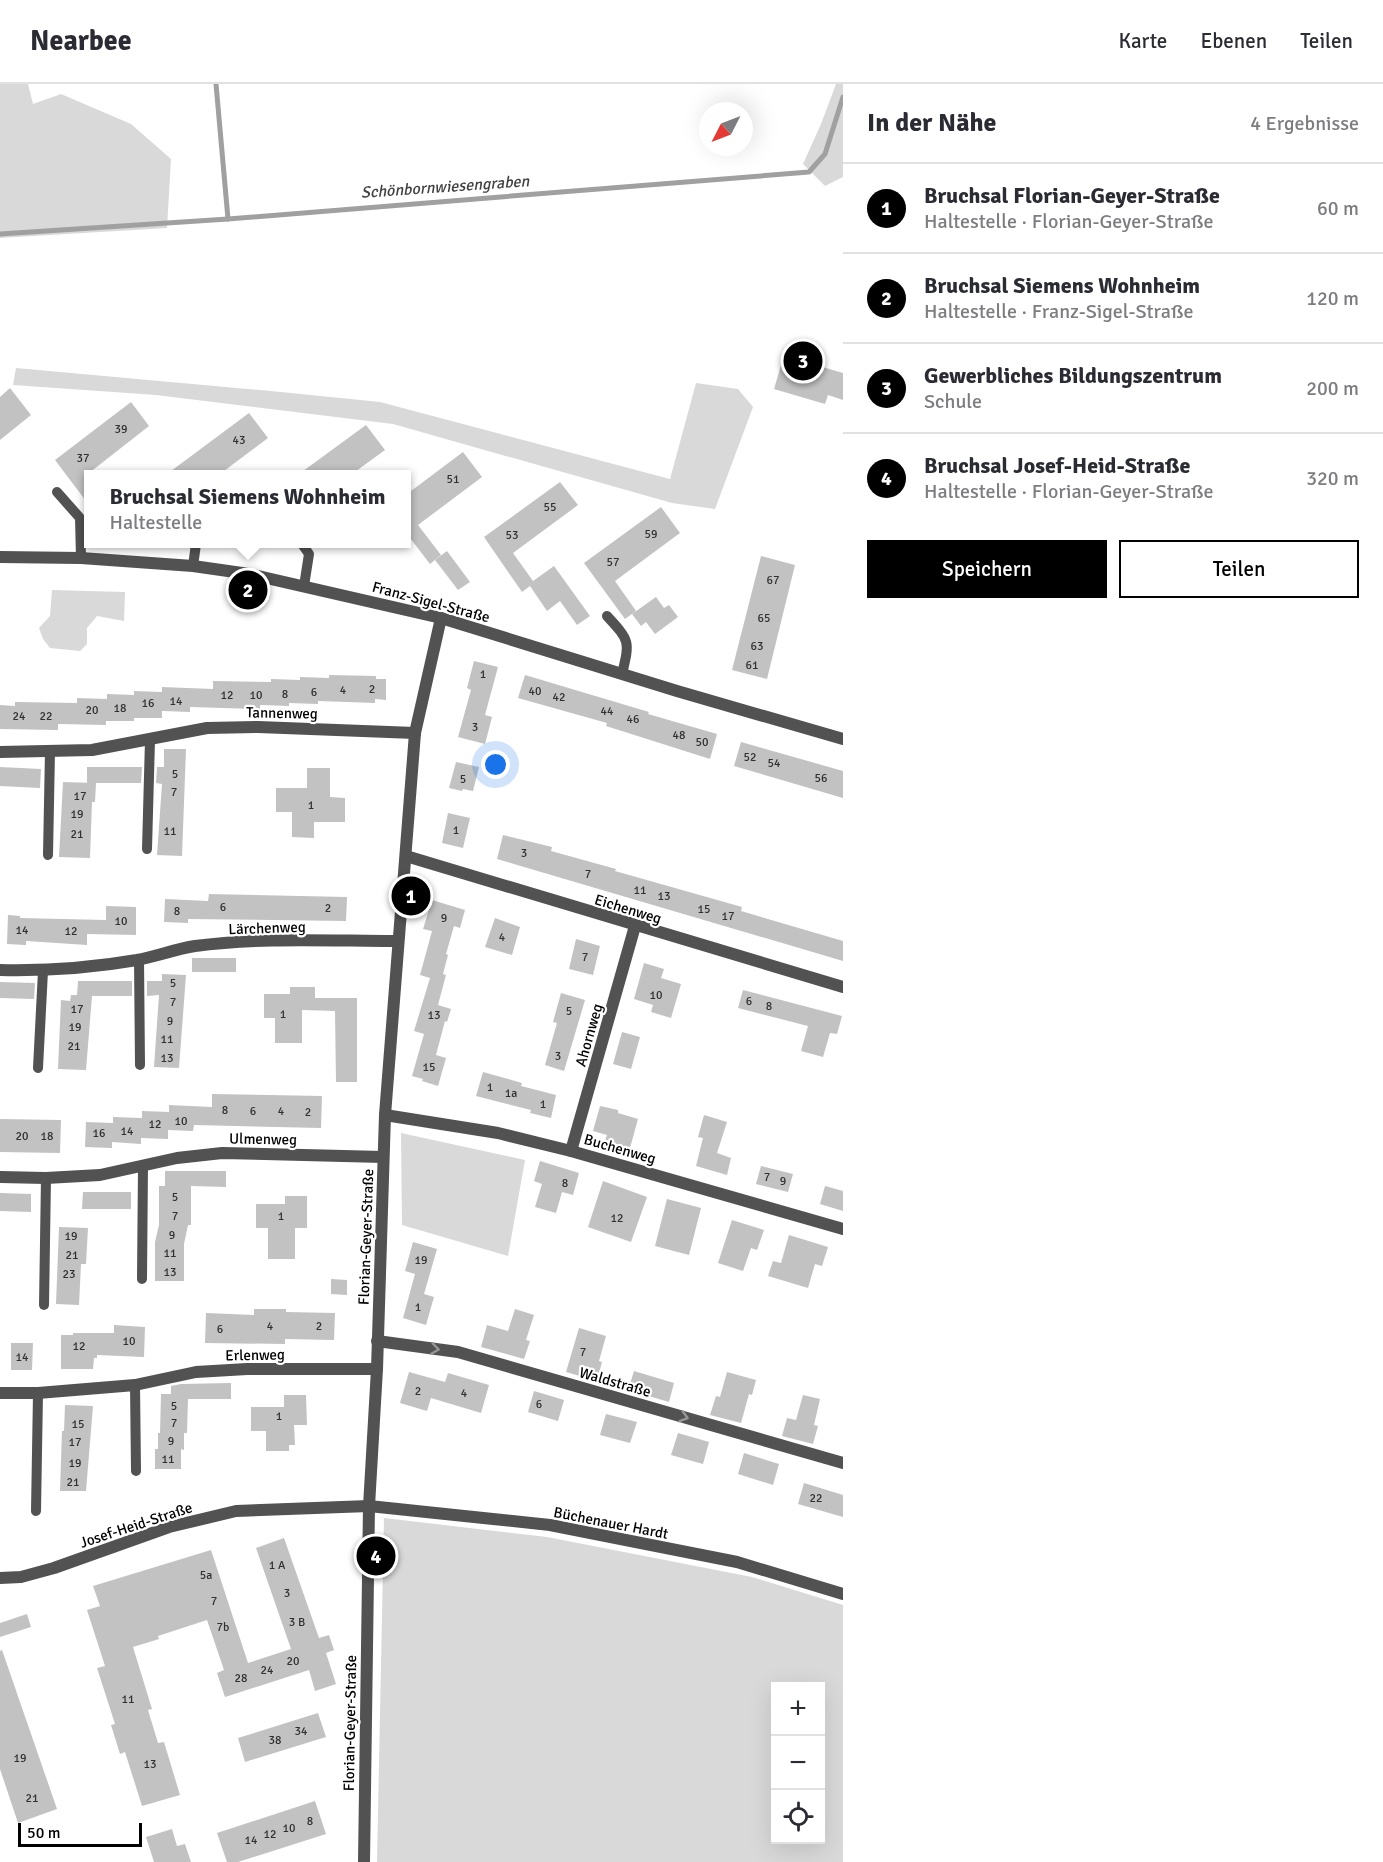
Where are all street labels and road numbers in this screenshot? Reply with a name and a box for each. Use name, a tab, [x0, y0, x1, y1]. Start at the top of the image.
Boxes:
street label: Franz-Sigel-Straße	[370, 578, 492, 626]
street label: Tannenweg	[246, 703, 318, 723]
street label: Eichenweg	[592, 890, 664, 928]
street label: Lärchenweg	[228, 918, 306, 938]
street label: Ahornweg	[571, 1001, 607, 1069]
street label: Ulmenweg	[229, 1129, 297, 1149]
street label: Buchenweg	[582, 1130, 658, 1168]
street label: Florian-Geyer-Straße	[355, 1169, 377, 1305]
street label: Erlenweg	[225, 1345, 285, 1365]
street label: Waldstraße	[577, 1363, 653, 1401]
street label: Josef-Heid-Straße	[77, 1498, 195, 1552]
street label: Büchenauer Hardt	[552, 1503, 670, 1543]
street label: Florian-Geyer-Straße	[340, 1655, 360, 1791]

